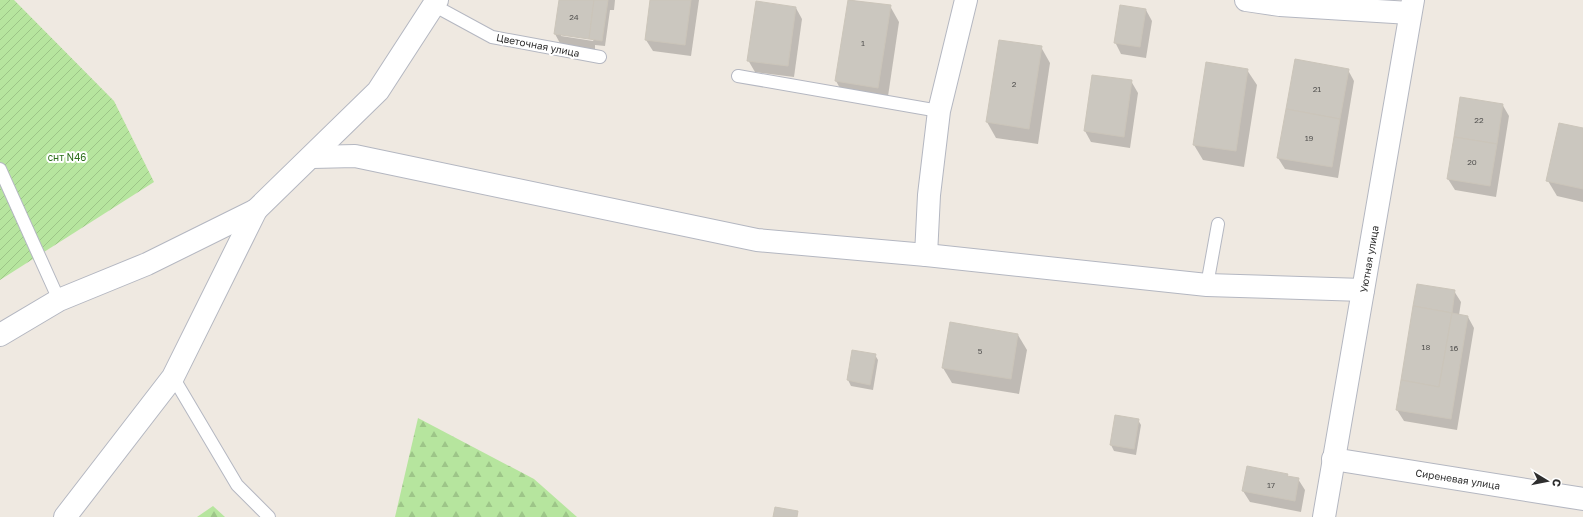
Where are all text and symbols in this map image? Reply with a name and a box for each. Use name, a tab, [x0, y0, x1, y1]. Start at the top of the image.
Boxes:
house number: 24	[569, 12, 579, 22]
street label: Цветочная улица	[495, 31, 581, 59]
house number: 1	[861, 38, 865, 48]
house number: 2	[1012, 79, 1017, 89]
house number: 21	[1313, 84, 1321, 94]
house number: 22	[1474, 115, 1484, 125]
house number: 19	[1305, 133, 1314, 143]
park label: снт N46	[48, 151, 86, 163]
house number: 20	[1467, 157, 1477, 167]
street label: Уютная улица	[1357, 224, 1381, 294]
house number: 18	[1422, 342, 1430, 352]
house number: 16	[1450, 343, 1459, 353]
house number: 5	[978, 346, 983, 356]
north arrow	[1527, 461, 1567, 501]
street label: Сиреневая улица	[1415, 466, 1501, 492]
text: С	[1550, 478, 1564, 488]
house number: 17	[1267, 480, 1275, 490]

